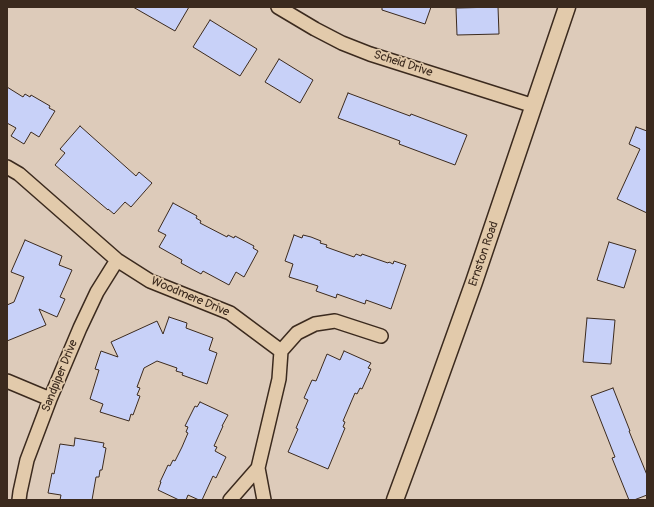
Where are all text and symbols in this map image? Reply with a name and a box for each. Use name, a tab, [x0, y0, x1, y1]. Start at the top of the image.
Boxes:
street label: Scheid Drive	[372, 48, 434, 80]
street label: Ernston Road	[466, 220, 502, 288]
street label: Woodmere Drive	[149, 274, 231, 320]
street label: Sandpiper Drive	[39, 338, 81, 414]

